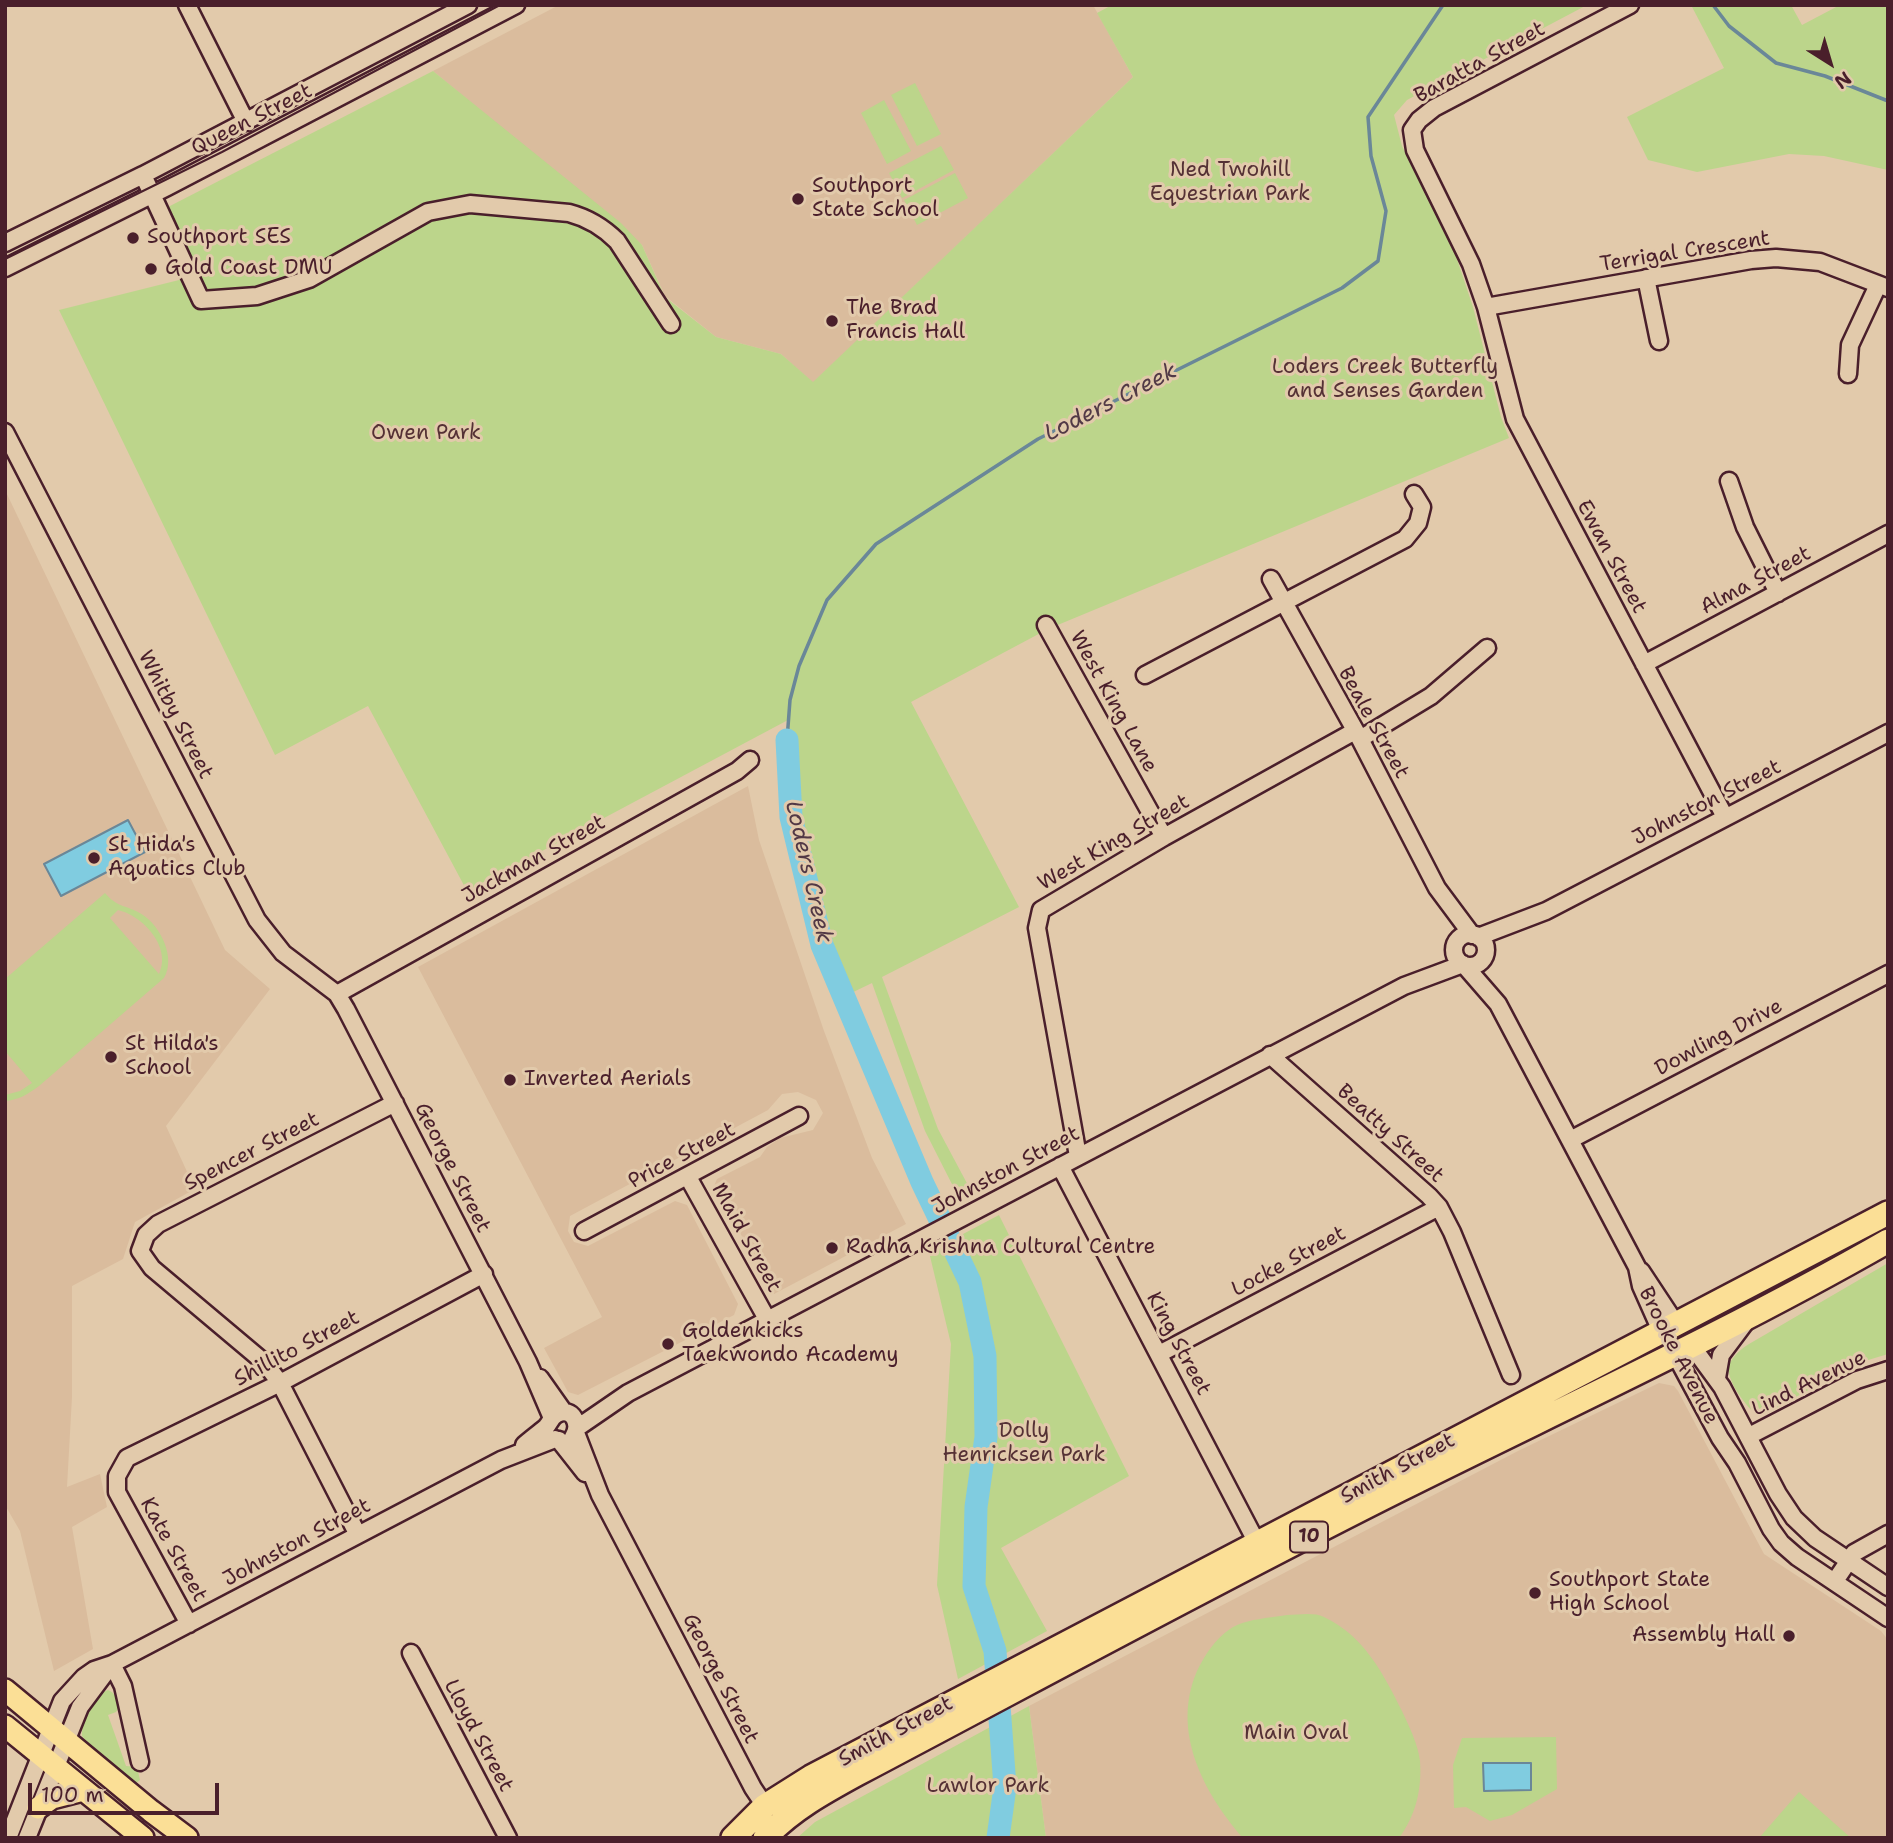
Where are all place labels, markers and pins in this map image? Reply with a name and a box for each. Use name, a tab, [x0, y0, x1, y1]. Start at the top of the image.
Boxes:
place label: Southport State School	[812, 174, 939, 224]
marker: Southport State School	[790, 191, 806, 207]
place label: Southport SES	[147, 225, 291, 251]
marker: Southport SES	[125, 230, 141, 246]
place label: Gold Coast DMU	[165, 256, 332, 282]
marker: Gold Coast DMU	[143, 261, 159, 277]
place label: The Brad Francis Hall	[846, 296, 965, 346]
marker: The Brad Francis Hall	[824, 313, 840, 329]
place label: St Hida's Aquatics Club	[108, 833, 246, 883]
marker: St Hida's Aquatics Club	[86, 850, 102, 866]
place label: St Hilda's School	[125, 1032, 219, 1082]
marker: St Hilda's School	[103, 1049, 119, 1065]
place label: Inverted Aerials	[524, 1067, 691, 1093]
marker: Inverted Aerials	[502, 1072, 518, 1088]
place label: Radha Krishna Cultural Centre	[846, 1235, 1155, 1261]
marker: Radha Krishna Cultural Centre	[824, 1240, 840, 1256]
place label: Goldenkicks Taekwondo Academy	[682, 1319, 899, 1369]
marker: Goldenkicks Taekwondo Academy	[660, 1336, 676, 1352]
place label: Southport State High School	[1549, 1568, 1710, 1618]
marker: Southport State High School	[1527, 1585, 1543, 1601]
place label: Assembly Hall	[1632, 1623, 1775, 1649]
marker: Assembly Hall	[1781, 1628, 1797, 1644]

